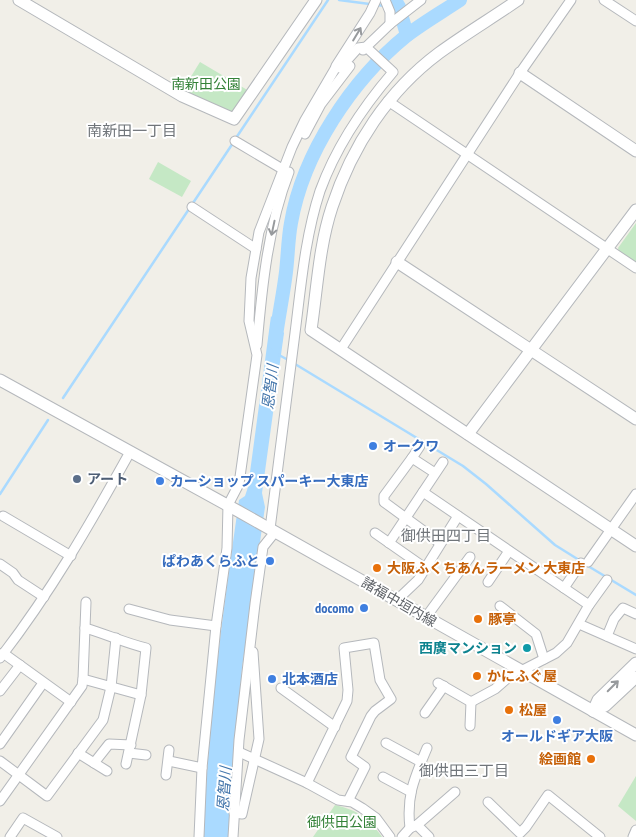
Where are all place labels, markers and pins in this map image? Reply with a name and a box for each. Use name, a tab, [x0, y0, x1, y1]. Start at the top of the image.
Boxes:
place label: オークワ	[383, 437, 439, 455]
marker: オークワ	[367, 440, 379, 452]
place label: アート	[87, 470, 128, 488]
place label: カーショップ スパーキー大東店	[170, 472, 369, 490]
marker: アート	[71, 473, 83, 485]
marker: カーショップ スパーキー大東店	[154, 475, 166, 487]
place label: ぱわあくらふと	[162, 552, 260, 570]
marker: ぱわあくらふと	[264, 555, 276, 567]
place label: 大阪ふくちあんラーメン 大東店	[387, 559, 585, 577]
marker: 大阪ふくちあんラーメン 大東店	[371, 562, 383, 574]
place label: docomo	[315, 599, 354, 617]
marker: docomo	[358, 602, 370, 614]
place label: 豚亭	[488, 610, 516, 628]
marker: 豚亭	[472, 613, 484, 625]
place label: 西廣マンション	[419, 639, 517, 657]
marker: 西廣マンション	[521, 642, 533, 654]
place label: かにふぐ屋	[487, 667, 557, 685]
place label: 北本酒店	[282, 670, 338, 688]
marker: かにふぐ屋	[471, 670, 483, 682]
marker: 北本酒店	[266, 673, 278, 685]
place label: 松屋	[519, 701, 547, 719]
marker: 松屋	[503, 704, 515, 716]
marker: オールドギア大阪	[551, 714, 563, 726]
place label: オールドギア大阪	[501, 727, 613, 745]
place label: 絵画館	[539, 750, 581, 768]
marker: 絵画館	[585, 753, 597, 765]

